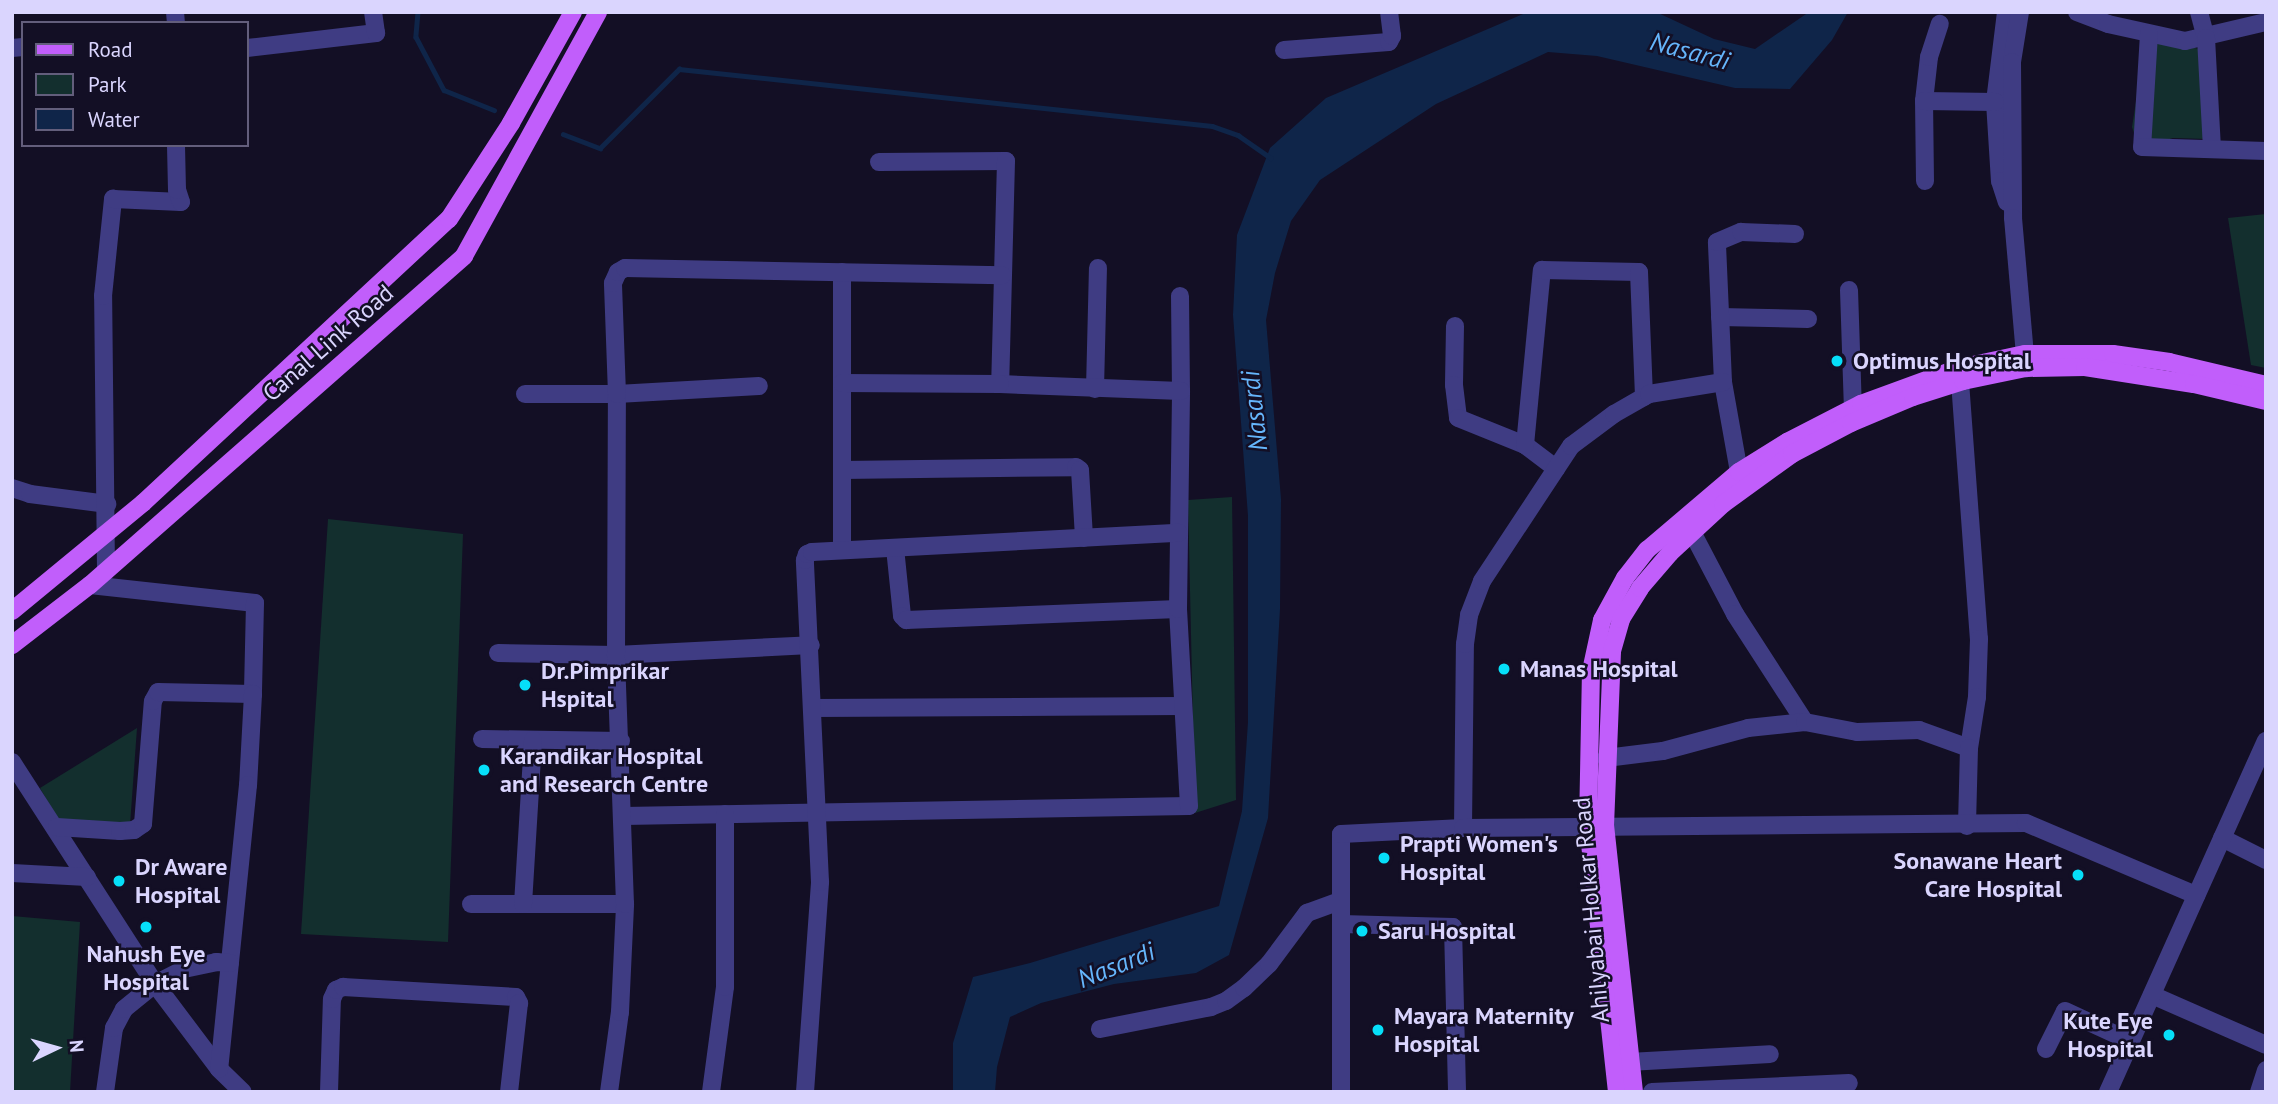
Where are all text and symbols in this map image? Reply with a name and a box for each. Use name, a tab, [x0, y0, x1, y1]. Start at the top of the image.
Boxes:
legend	[21, 21, 248, 147]
water label: Nasardi	[1647, 25, 1733, 77]
text: Road	[88, 36, 132, 63]
text: Park	[88, 71, 127, 98]
text: Water	[88, 106, 140, 133]
street label: Canal Link Road	[257, 278, 399, 408]
place label: Optimus Hospital	[1853, 347, 2031, 375]
marker: Optimus Hospital	[1827, 351, 1847, 371]
water label: Nasardi	[1234, 369, 1274, 453]
place label: Manas Hospital	[1520, 655, 1678, 683]
place label: Dr.Pimprikar Hspital	[541, 657, 669, 713]
marker: Manas Hospital	[1494, 659, 1514, 679]
marker: Dr.Pimprikar Hspital	[515, 675, 535, 695]
place label: Karandikar Hospital and Research Centre	[500, 742, 708, 798]
marker: Karandikar Hospital and Research Centre	[474, 760, 494, 780]
street label: Ahilyabai Holkar Road	[1567, 796, 1615, 1024]
place label: Prapti Women's Hospital	[1400, 830, 1559, 886]
place label: Sonawane Heart Care Hospital	[1894, 847, 2062, 903]
marker: Prapti Women's Hospital	[1374, 848, 1394, 868]
place label: Dr Aware Hospital	[135, 853, 228, 909]
marker: Sonawane Heart Care Hospital	[2068, 865, 2088, 885]
marker: Dr Aware Hospital	[109, 871, 129, 891]
marker: Nahush Eye Hospital	[136, 917, 156, 937]
place label: Saru Hospital	[1378, 917, 1515, 945]
marker: Saru Hospital	[1352, 921, 1372, 941]
water label: Nasardi	[1073, 935, 1159, 995]
place label: Nahush Eye Hospital	[87, 940, 205, 996]
place label: Mayara Maternity Hospital	[1394, 1002, 1574, 1058]
place label: Kute Eye Hospital	[2063, 1007, 2153, 1063]
north arrow	[21, 1013, 91, 1083]
marker: Mayara Maternity Hospital	[1368, 1020, 1388, 1040]
marker: Kute Eye Hospital	[2159, 1025, 2179, 1045]
text: N	[64, 1039, 89, 1053]

